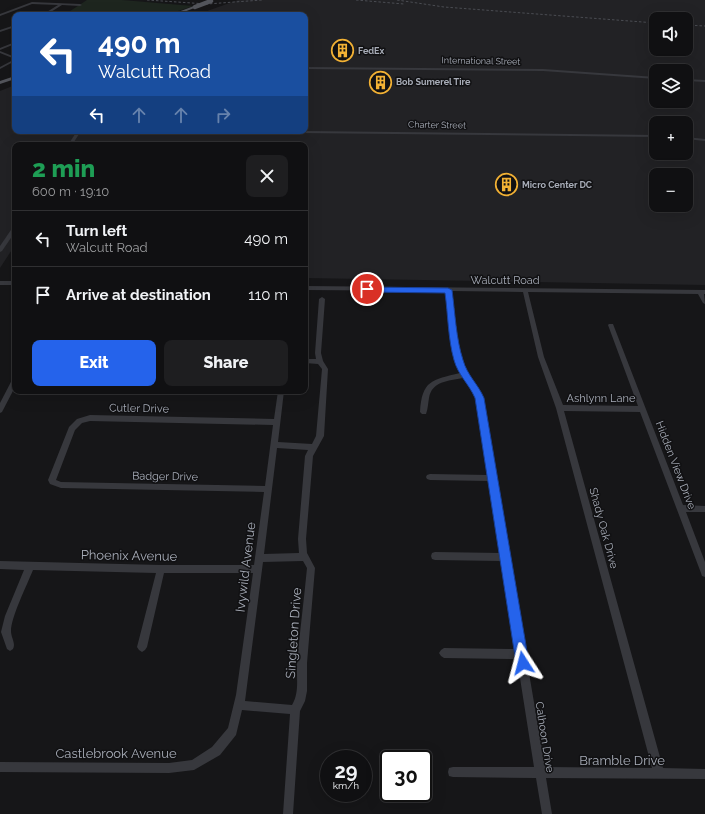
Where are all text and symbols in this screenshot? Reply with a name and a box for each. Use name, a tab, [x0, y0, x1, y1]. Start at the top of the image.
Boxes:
map controls	[649, 12, 693, 212]
button: sound	[649, 12, 693, 56]
text: 490 m	[98, 27, 180, 60]
icon: left	[32, 28, 84, 80]
building icon: FedEx	[330, 38, 356, 64]
place label: FedEx	[358, 46, 384, 56]
street label: International Street	[441, 55, 521, 67]
text: Walcutt Road	[98, 61, 211, 82]
button: layers	[649, 64, 693, 108]
building icon: Bob Sumerel Tire	[367, 69, 393, 95]
place label: Bob Sumerel Tire	[396, 77, 471, 87]
icon: left	[86, 104, 108, 126]
icon: ahead	[128, 104, 150, 126]
icon: ahead	[170, 104, 192, 126]
icon: right	[212, 104, 234, 126]
button: +	[649, 116, 693, 160]
street label: Charter Street	[408, 119, 466, 131]
text: 2 min	[32, 154, 95, 183]
button: close	[246, 155, 288, 197]
button: −	[649, 168, 693, 212]
building icon: Micro Center DC	[494, 172, 520, 198]
place label: Micro Center DC	[522, 180, 592, 190]
text: 600 m · 19:10	[32, 184, 109, 199]
text: Turn left	[66, 222, 127, 240]
icon: left	[32, 228, 54, 250]
text: 490 m	[244, 230, 288, 248]
text: Walcutt Road	[66, 240, 148, 255]
pin	[350, 272, 384, 306]
street label: Walcutt Road	[470, 274, 540, 287]
icon: arrive	[356, 278, 378, 300]
icon: arrive	[32, 284, 54, 306]
text: Arrive at destination	[66, 286, 211, 304]
text: 110 m	[248, 286, 288, 304]
button: Exit	[32, 340, 156, 386]
button: Share	[164, 340, 288, 386]
street label: Ashlynn Lane	[567, 392, 636, 405]
street label: Cutler Drive	[109, 401, 170, 416]
street label: Hidden View Drive	[653, 419, 699, 512]
street label: Badger Drive	[132, 469, 199, 484]
street label: Shady Oak Drive	[586, 486, 621, 571]
street label: Ivywild Avenue	[233, 521, 259, 613]
street label: Phoenix Avenue	[81, 547, 178, 564]
street label: Singleton Drive	[283, 587, 304, 679]
position arrow	[502, 642, 544, 684]
street label: Calhoon Drive	[532, 701, 557, 774]
street label: Castlebrook Avenue	[55, 746, 177, 761]
speed limit sign: 30	[380, 750, 432, 802]
street label: Bramble Drive	[579, 753, 665, 768]
text: 29	[334, 759, 358, 783]
text: km/h	[333, 780, 359, 791]

